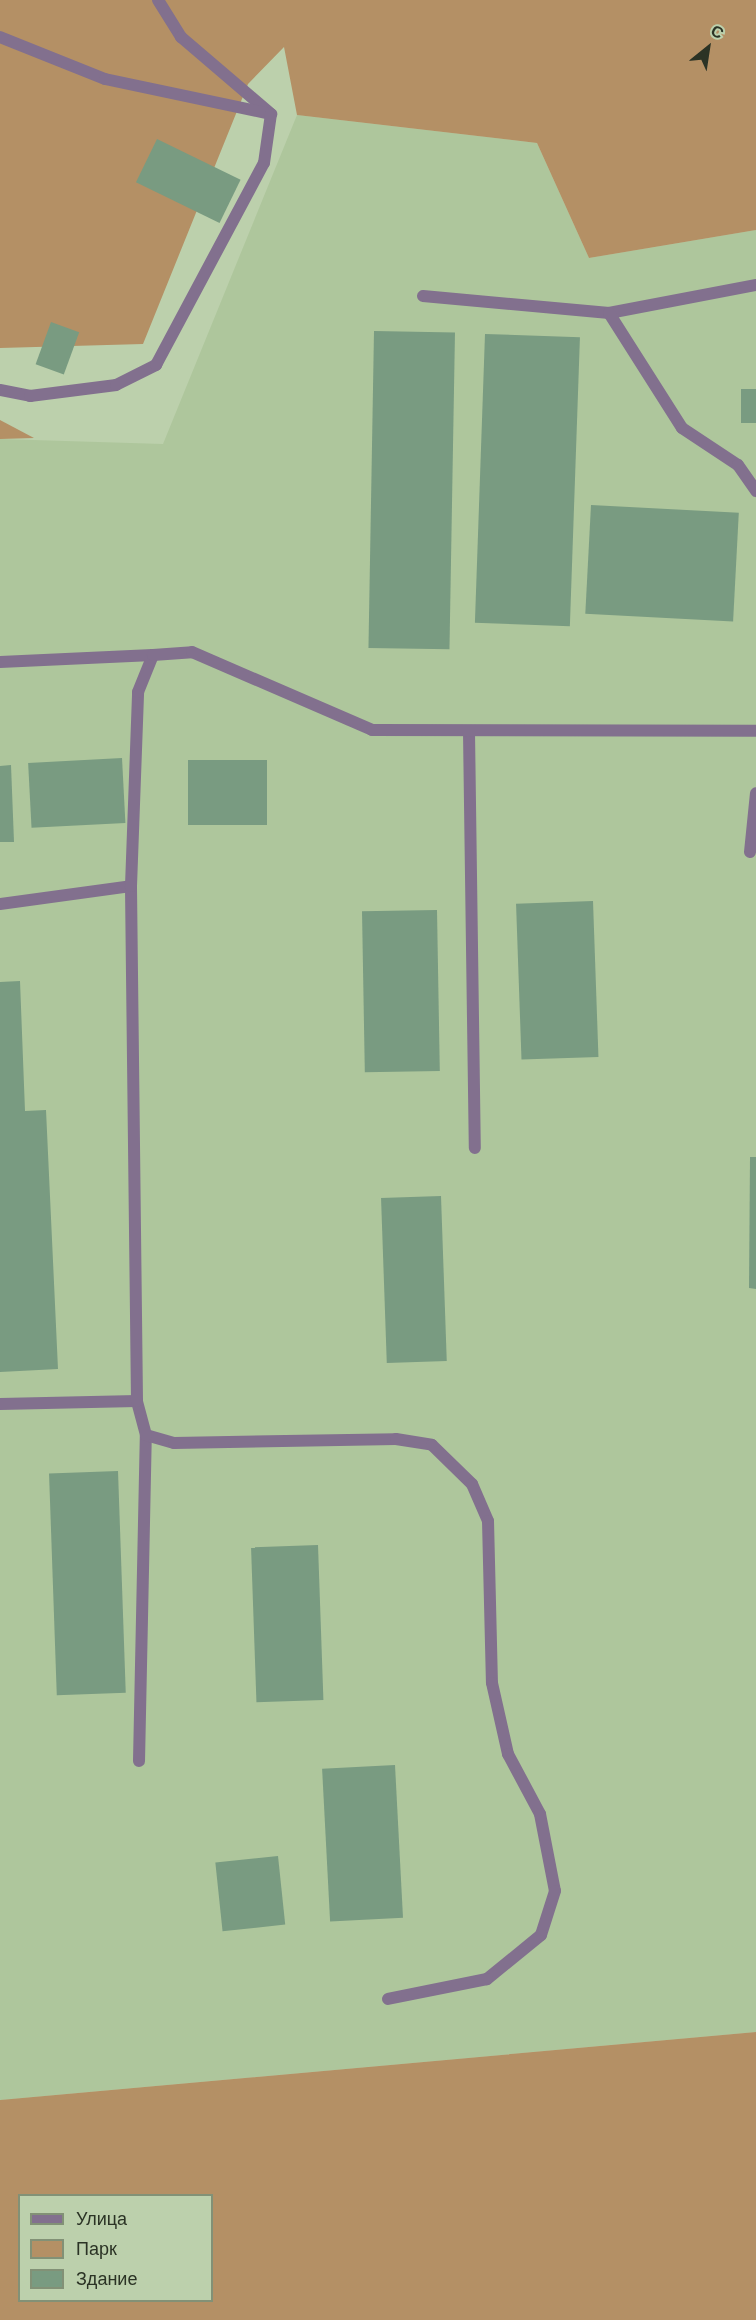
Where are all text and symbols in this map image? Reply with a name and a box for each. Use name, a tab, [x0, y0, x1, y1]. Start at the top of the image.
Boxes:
north arrow	[678, 18, 738, 78]
text: С	[707, 20, 728, 44]
legend	[18, 2194, 213, 2302]
text: Улица	[76, 2207, 127, 2231]
text: Парк	[76, 2237, 117, 2261]
text: Здание	[76, 2267, 137, 2291]

